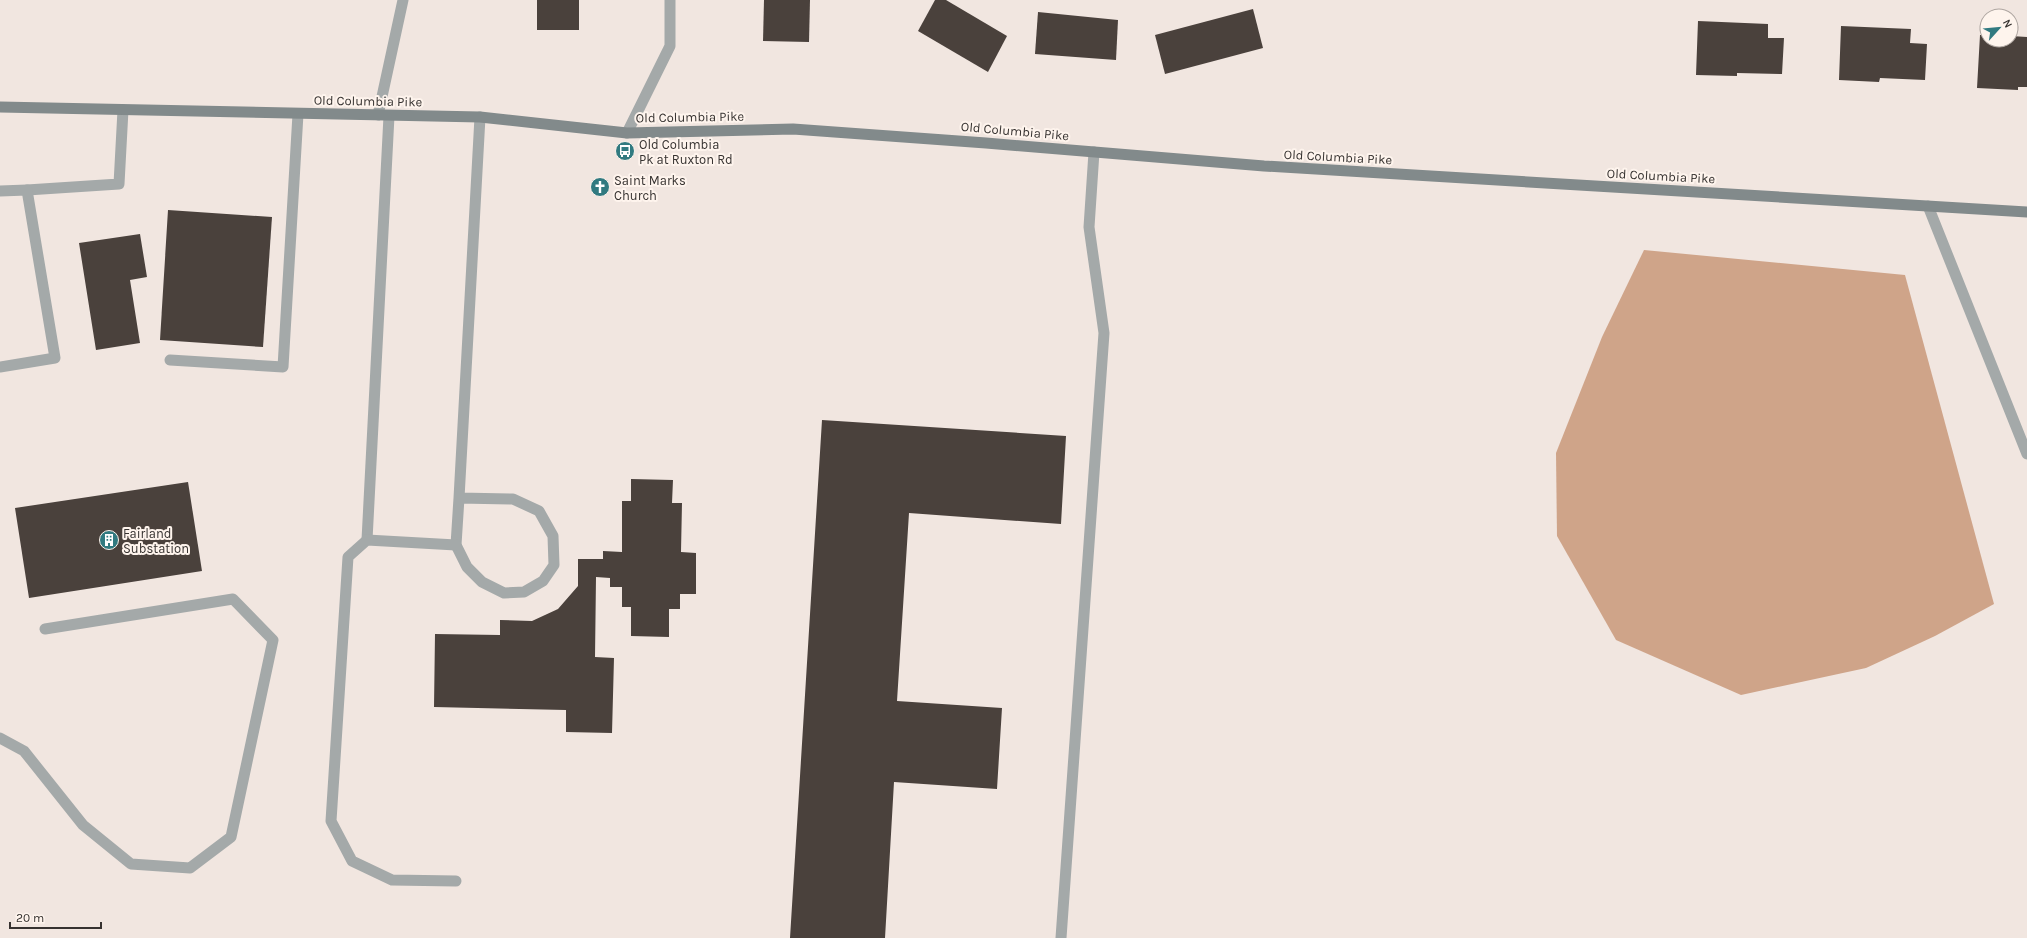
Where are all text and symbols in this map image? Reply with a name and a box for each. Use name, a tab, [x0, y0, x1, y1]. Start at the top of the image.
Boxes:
north arrow	[1979, 8, 2019, 48]
text: N	[2000, 17, 2015, 30]
street label: Old Columbia Pike	[314, 93, 423, 109]
street label: Old Columbia Pike	[636, 109, 745, 125]
street label: Old Columbia Pike	[960, 119, 1070, 143]
place label: Old Columbia Pk at Ruxton Rd	[639, 137, 733, 167]
bus stop icon: Old Columbia Pk at Ruxton Rd	[614, 140, 636, 162]
street label: Old Columbia Pike	[1283, 147, 1393, 167]
street label: Old Columbia Pike	[1606, 166, 1716, 186]
place label: Saint Marks Church	[614, 173, 686, 203]
church icon: Saint Marks Church	[589, 176, 611, 198]
place label: Fairland Substation	[123, 526, 189, 556]
building icon: Fairland Substation	[98, 529, 120, 551]
scale bar	[10, 904, 101, 930]
text: 20 m	[16, 911, 44, 925]

